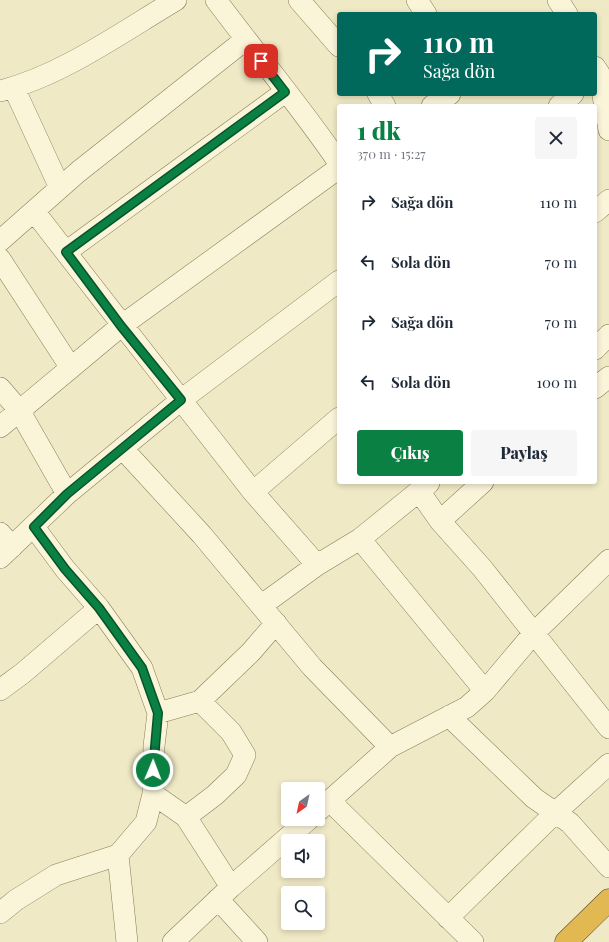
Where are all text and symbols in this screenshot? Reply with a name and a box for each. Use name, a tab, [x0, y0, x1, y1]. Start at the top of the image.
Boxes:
text: 110 m	[423, 23, 494, 60]
icon: right	[357, 28, 409, 80]
pin	[244, 44, 278, 78]
icon: arrive	[250, 50, 272, 72]
text: Sağa dön	[423, 59, 495, 83]
text: 1 dk	[357, 114, 401, 146]
button: close	[535, 117, 577, 159]
text: 370 m · 15:27	[357, 145, 426, 162]
icon: right	[357, 191, 379, 213]
text: Sağa dön	[391, 192, 454, 212]
text: 110 m	[540, 192, 577, 212]
icon: left	[357, 251, 379, 273]
text: Sola dön	[391, 252, 451, 272]
text: 70 m	[545, 252, 577, 272]
icon: right	[357, 311, 379, 333]
text: Sağa dön	[391, 312, 454, 332]
text: 70 m	[545, 312, 577, 332]
icon: left	[357, 371, 379, 393]
text: Sola dön	[391, 372, 451, 392]
text: 100 m	[536, 372, 577, 392]
button: Çıkış	[357, 430, 463, 476]
button: Paylaş	[471, 430, 577, 476]
position arrow	[132, 749, 174, 791]
north arrow	[281, 782, 325, 826]
map controls	[281, 782, 325, 930]
button: sound	[281, 834, 325, 878]
button: search	[281, 886, 325, 930]

